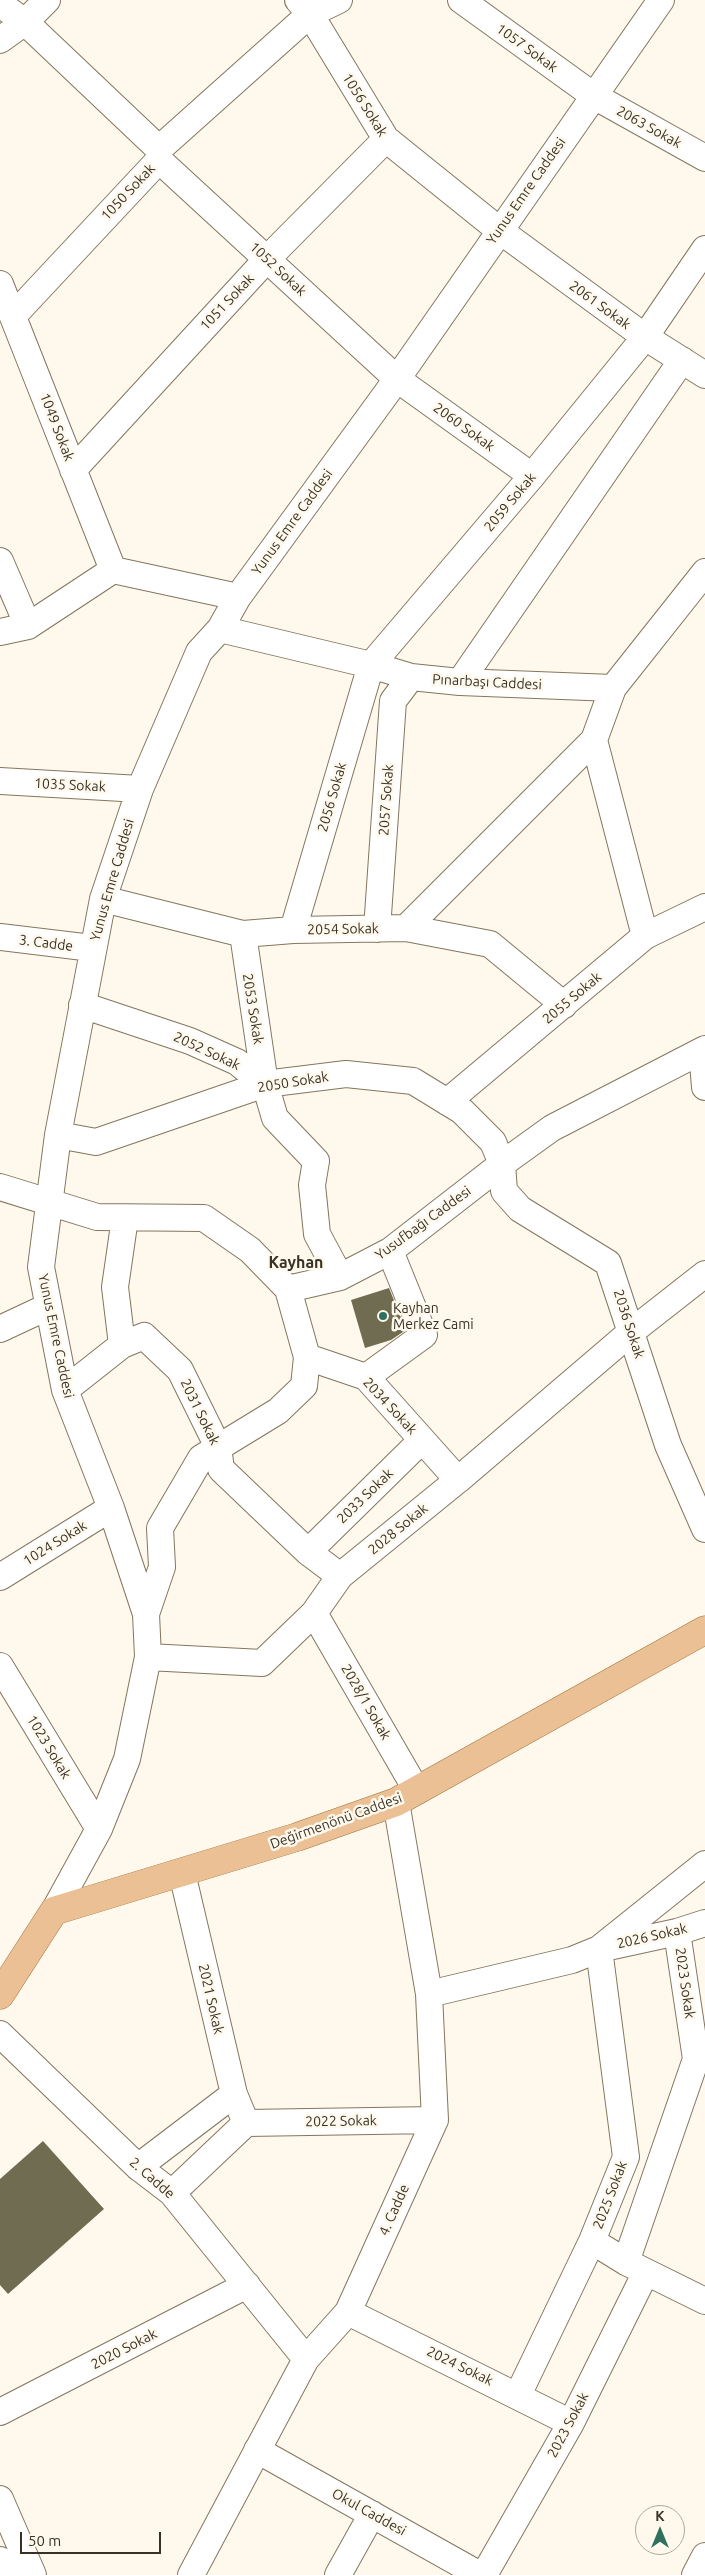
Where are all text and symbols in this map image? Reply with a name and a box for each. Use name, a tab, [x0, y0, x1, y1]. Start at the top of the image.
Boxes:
street label: 1057 Sokak	[493, 20, 561, 76]
street label: 1056 Sokak	[339, 70, 391, 140]
street label: 2063 Sokak	[614, 102, 684, 152]
street label: Yunus Emre Caddesi	[483, 134, 569, 248]
street label: 1050 Sokak	[97, 160, 159, 224]
street label: 1052 Sokak	[246, 238, 310, 300]
street label: 1051 Sokak	[196, 270, 258, 334]
street label: 2061 Sokak	[566, 277, 634, 333]
street label: 1049 Sokak	[36, 391, 78, 463]
street label: 2060 Sokak	[430, 399, 498, 455]
street label: Yunus Emre Caddesi	[248, 466, 336, 578]
street label: 2059 Sokak	[481, 469, 539, 535]
street label: Pınarbaşı Caddesi	[432, 671, 542, 693]
street label: 2056 Sokak	[314, 760, 350, 834]
street label: 2057 Sokak	[375, 764, 397, 836]
street label: 1035 Sokak	[34, 775, 106, 795]
street label: Yunus Emre Caddesi	[86, 817, 138, 943]
street label: 2054 Sokak	[307, 920, 379, 938]
street label: 3. Cadde	[18, 931, 74, 955]
street label: 2055 Sokak	[539, 969, 605, 1027]
street label: 2053 Sokak	[239, 972, 267, 1046]
street label: 2052 Sokak	[171, 1028, 243, 1074]
street label: 2050 Sokak	[256, 1068, 330, 1096]
street label: Yusufbağı Caddesi	[372, 1183, 474, 1263]
district label: Kayhan	[269, 1253, 323, 1273]
street label: Yunus Emre Caddesi	[35, 1272, 77, 1400]
street label: 2036 Sokak	[610, 1287, 648, 1361]
place label: Kayhan Merkez Cami	[393, 1300, 474, 1332]
marker: Kayhan Merkez Cami	[377, 1310, 389, 1322]
street label: 2034 Sokak	[359, 1374, 421, 1438]
street label: 2031 Sokak	[177, 1376, 223, 1448]
street label: 2033 Sokak	[333, 1465, 397, 1527]
street label: 2028 Sokak	[365, 1500, 431, 1558]
street label: 1024 Sokak	[20, 1517, 90, 1569]
street label: 2028/1 Sokak	[338, 1661, 394, 1743]
street label: 1023 Sokak	[23, 1712, 75, 1782]
street label: Değirmenönü Caddesi	[268, 1789, 404, 1853]
street label: 2026 Sokak	[615, 1920, 689, 1952]
street label: 2023 Sokak	[672, 1946, 698, 2020]
street label: 2021 Sokak	[195, 1962, 227, 2036]
street label: 2022 Sokak	[305, 2112, 377, 2130]
street label: 2. Cadde	[126, 2154, 178, 2202]
street label: 2025 Sokak	[589, 2159, 631, 2231]
street label: 4. Cadde	[375, 2182, 413, 2238]
street label: 2020 Sokak	[88, 2325, 160, 2373]
street label: 2024 Sokak	[424, 2343, 496, 2389]
street label: 2023 Sokak	[544, 2389, 592, 2461]
street label: Okul Caddesi	[329, 2485, 409, 2539]
north arrow	[635, 2505, 685, 2555]
text: K	[655, 2508, 665, 2524]
scale bar	[22, 2522, 164, 2554]
text: 50 m	[28, 2532, 61, 2549]

